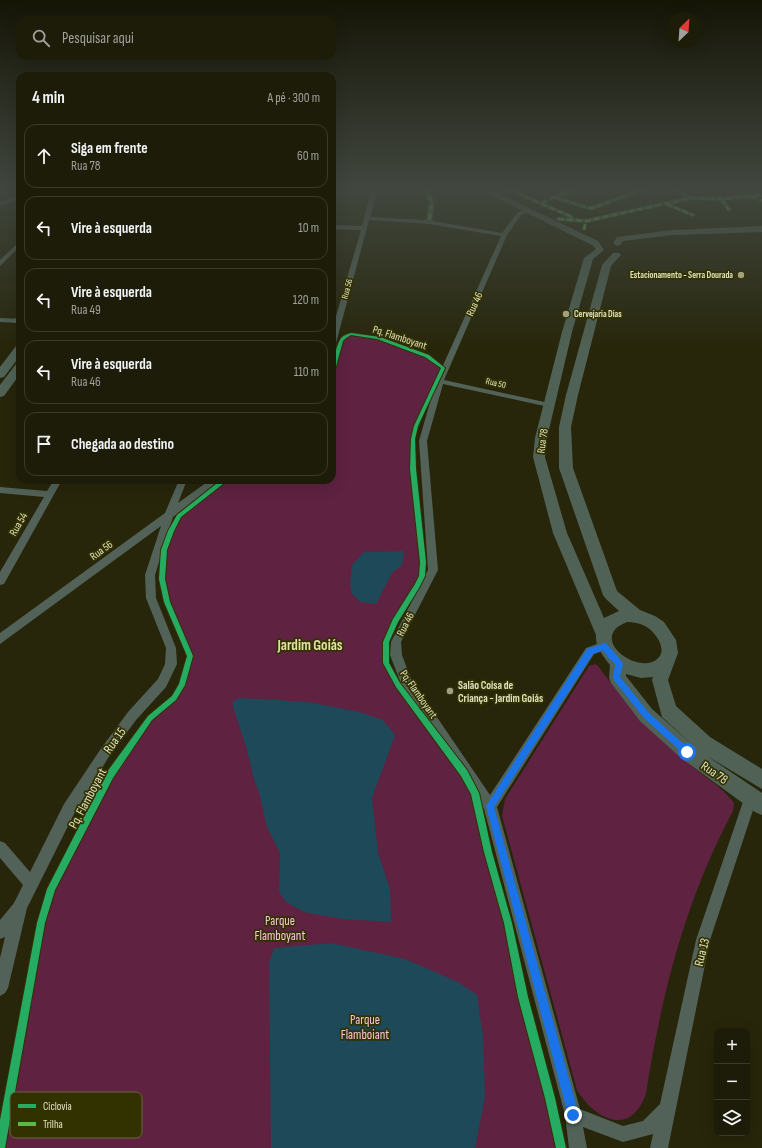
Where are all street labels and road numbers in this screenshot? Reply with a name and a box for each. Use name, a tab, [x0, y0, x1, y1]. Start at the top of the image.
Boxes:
street label: Rua 56	[340, 278, 355, 300]
street label: Rua 46	[463, 290, 486, 318]
street label: Pq. Flamboyant	[371, 323, 429, 353]
street label: Rua 50	[485, 376, 507, 391]
street label: Rua 78	[534, 428, 551, 454]
street label: Rua 54	[7, 510, 30, 538]
street label: Rua 56	[87, 538, 115, 563]
street label: Rua 46	[394, 610, 417, 638]
street label: Pq. Flamboyant	[397, 668, 440, 722]
street label: Rua 15	[100, 724, 130, 757]
street label: Rua 78	[698, 758, 731, 788]
street label: Pq. Flamboyant	[65, 765, 111, 831]
street label: Rua 13	[691, 936, 713, 968]

